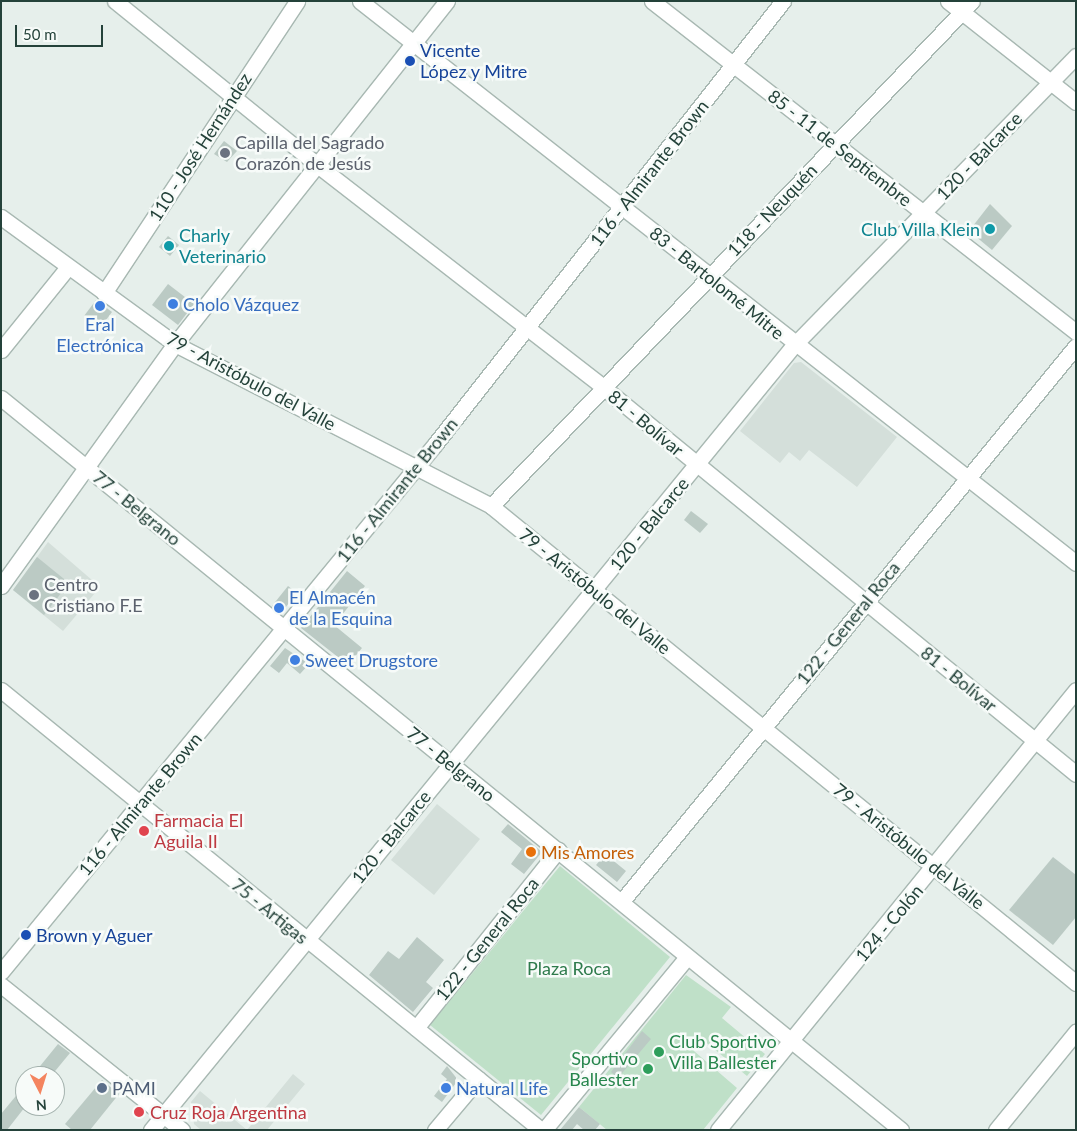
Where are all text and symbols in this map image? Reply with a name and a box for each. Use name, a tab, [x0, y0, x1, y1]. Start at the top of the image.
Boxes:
scale bar	[18, 15, 105, 47]
text: 50 m	[23, 25, 57, 43]
place label: Vicente López y Mitre	[420, 40, 528, 82]
marker: Vicente López y Mitre	[404, 55, 416, 67]
street label: 110 - José Hernández	[144, 69, 256, 225]
street label: 85 - 11 de Septiembre	[764, 85, 916, 211]
street label: 116 - Almirante Brown	[585, 95, 713, 251]
street label: 120 - Balcarce	[932, 108, 1026, 204]
place label: Capilla del Sagrado Corazón de Jesús	[235, 132, 384, 174]
marker: Capilla del Sagrado Corazón de Jesús	[219, 147, 231, 159]
street label: 118 - Neuquén	[723, 159, 821, 261]
place label: Club Villa Klein	[860, 218, 980, 240]
street label: 83 - Bartolomé Mitre	[645, 222, 789, 344]
marker: Club Villa Klein	[984, 223, 996, 235]
place label: Charly Veterinario	[179, 225, 266, 268]
marker: Charly Veterinario	[163, 240, 175, 252]
place label: Cholo Vázquez	[183, 293, 300, 315]
marker: Cholo Vázquez	[167, 298, 179, 310]
marker: Eral Electrónica	[94, 300, 106, 312]
place label: Eral Electrónica	[56, 314, 144, 356]
street label: 79 - Aristóbulo del Valle	[162, 327, 340, 435]
street label: 81 - Bolívar	[604, 385, 688, 461]
street label: 116 - Almirante Brown	[332, 413, 462, 567]
street label: 77 - Belgrano	[89, 466, 185, 550]
street label: 120 - Balcarce	[605, 473, 693, 575]
street label: 79 - Aristóbulo del Valle	[515, 523, 675, 659]
street label: 122 - General Roca	[792, 557, 904, 689]
place label: Centro Cristiano F.E	[44, 574, 143, 616]
place label: El Almacén de la Esquina	[289, 587, 392, 630]
marker: Centro Cristiano F.E	[28, 589, 40, 601]
marker: El Almacén de la Esquina	[273, 602, 285, 614]
street label: 81 - Bolívar	[917, 642, 1001, 716]
place label: Sweet Drugstore	[305, 649, 438, 671]
marker: Sweet Drugstore	[289, 654, 301, 666]
street label: 77 - Belgrano	[403, 722, 499, 806]
street label: 116 - Almirante Brown	[74, 728, 206, 880]
street label: 79 - Aristóbulo del Valle	[829, 778, 989, 914]
street label: 120 - Balcarce	[347, 786, 435, 888]
place label: Farmacia El Aguila II	[154, 810, 243, 852]
marker: Farmacia El Aguila II	[138, 825, 150, 837]
place label: Mis Amores	[541, 841, 635, 863]
marker: Mis Amores	[525, 846, 537, 858]
street label: 75 - Artigas	[227, 873, 313, 949]
street label: 122 - General Roca	[431, 873, 543, 1005]
street label: 124 - Colón	[851, 880, 927, 966]
place label: Brown y Aguer	[36, 924, 154, 946]
marker: Brown y Aguer	[20, 929, 32, 941]
park label: Plaza Roca	[527, 957, 611, 979]
place label: Club Sportivo Villa Ballester	[669, 1031, 777, 1074]
marker: Club Sportivo Villa Ballester	[653, 1046, 665, 1058]
place label: Sportivo Ballester	[569, 1048, 638, 1090]
marker: Sportivo Ballester	[642, 1063, 654, 1075]
north arrow	[15, 1066, 65, 1116]
place label: PAMI	[112, 1077, 156, 1099]
place label: Natural Life	[456, 1077, 548, 1099]
marker: PAMI	[96, 1082, 108, 1094]
marker: Natural Life	[440, 1082, 452, 1094]
text: N	[35, 1097, 47, 1114]
place label: Cruz Roja Argentina	[150, 1101, 307, 1123]
marker: Cruz Roja Argentina	[132, 1105, 146, 1119]

